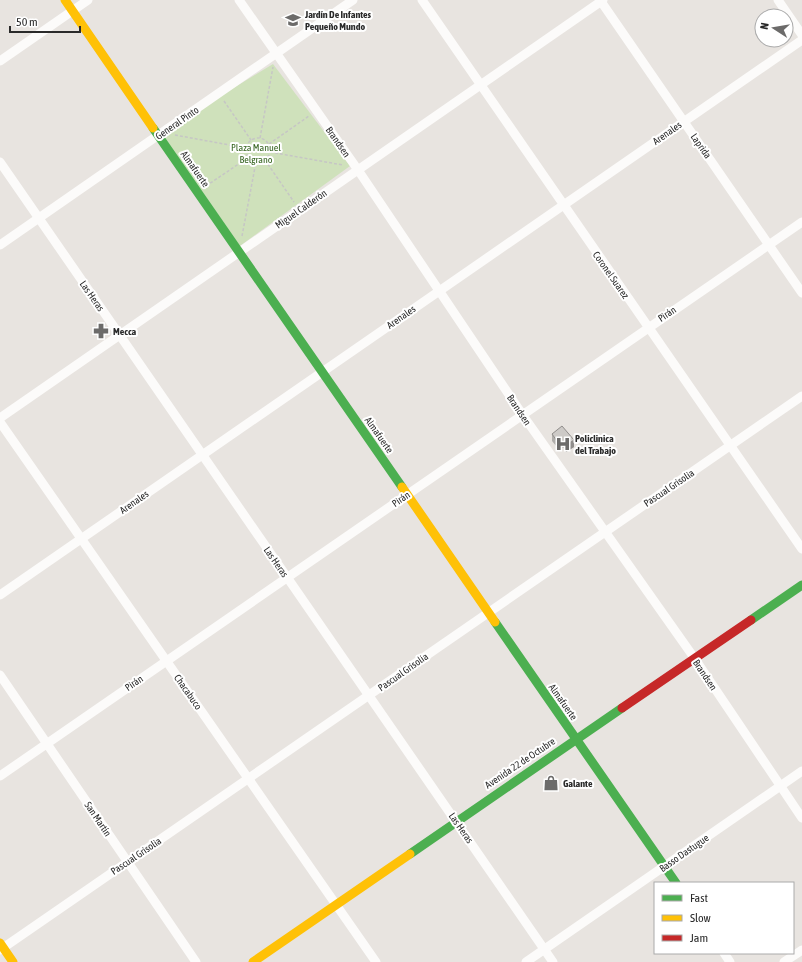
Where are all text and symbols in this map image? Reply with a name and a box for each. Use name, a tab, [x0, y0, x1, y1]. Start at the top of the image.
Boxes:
scale bar	[10, 8, 80, 34]
north arrow	[754, 8, 794, 48]
place label: Jardín De Infantes Pequeño Mundo	[304, 9, 372, 32]
school or university icon: Jardín De Infantes Pequeño Mundo	[284, 11, 302, 29]
text: 50 m	[16, 15, 38, 29]
text: N	[758, 21, 771, 30]
street label: General Pinto	[153, 104, 201, 142]
street label: Arenales	[651, 119, 684, 147]
street label: Brandsen	[324, 125, 353, 159]
street label: Laprida	[688, 131, 714, 161]
park label: Plaza Manuel Belgrano	[231, 142, 281, 165]
street label: Almafuerte	[179, 149, 212, 190]
street label: Miguel Calderón	[273, 187, 329, 231]
street label: Coronel Suarez	[591, 249, 632, 301]
street label: Las Heras	[78, 279, 107, 314]
street label: Arenales	[385, 303, 418, 331]
street label: Pirán	[656, 304, 678, 324]
pharmacy icon: Mecca	[92, 322, 110, 340]
place label: Mecca	[113, 326, 137, 337]
street label: Brandsen	[505, 393, 533, 428]
street label: Almafuerte	[363, 415, 396, 456]
place label: Policlinica del Trabajo	[575, 433, 616, 456]
hospital icon: Policlinica del Trabajo	[554, 435, 572, 453]
street label: Pascual Grisolia	[642, 467, 697, 509]
street label: Arenales	[118, 488, 151, 516]
street label: Pirán	[390, 489, 412, 509]
street label: Las Heras	[262, 545, 291, 580]
street label: Pascual Grisolia	[376, 651, 430, 693]
street label: Brandsen	[691, 658, 719, 693]
street label: Chacabuco	[172, 672, 204, 712]
street label: Pirán	[123, 673, 145, 693]
street label: Almafuerte	[547, 682, 580, 723]
street label: Avenida 22 de Octubre	[483, 735, 558, 791]
shop icon: Galante	[542, 774, 560, 792]
place label: Galante	[563, 778, 593, 789]
street label: San Martín	[82, 800, 114, 838]
street label: Las Heras	[447, 811, 476, 846]
street label: Basso Dastugue	[657, 832, 711, 874]
street label: Pascual Grisolia	[109, 835, 164, 877]
legend	[654, 882, 794, 954]
text: Fast	[690, 891, 708, 905]
text: Slow	[690, 911, 711, 925]
text: Jam	[690, 931, 708, 945]

